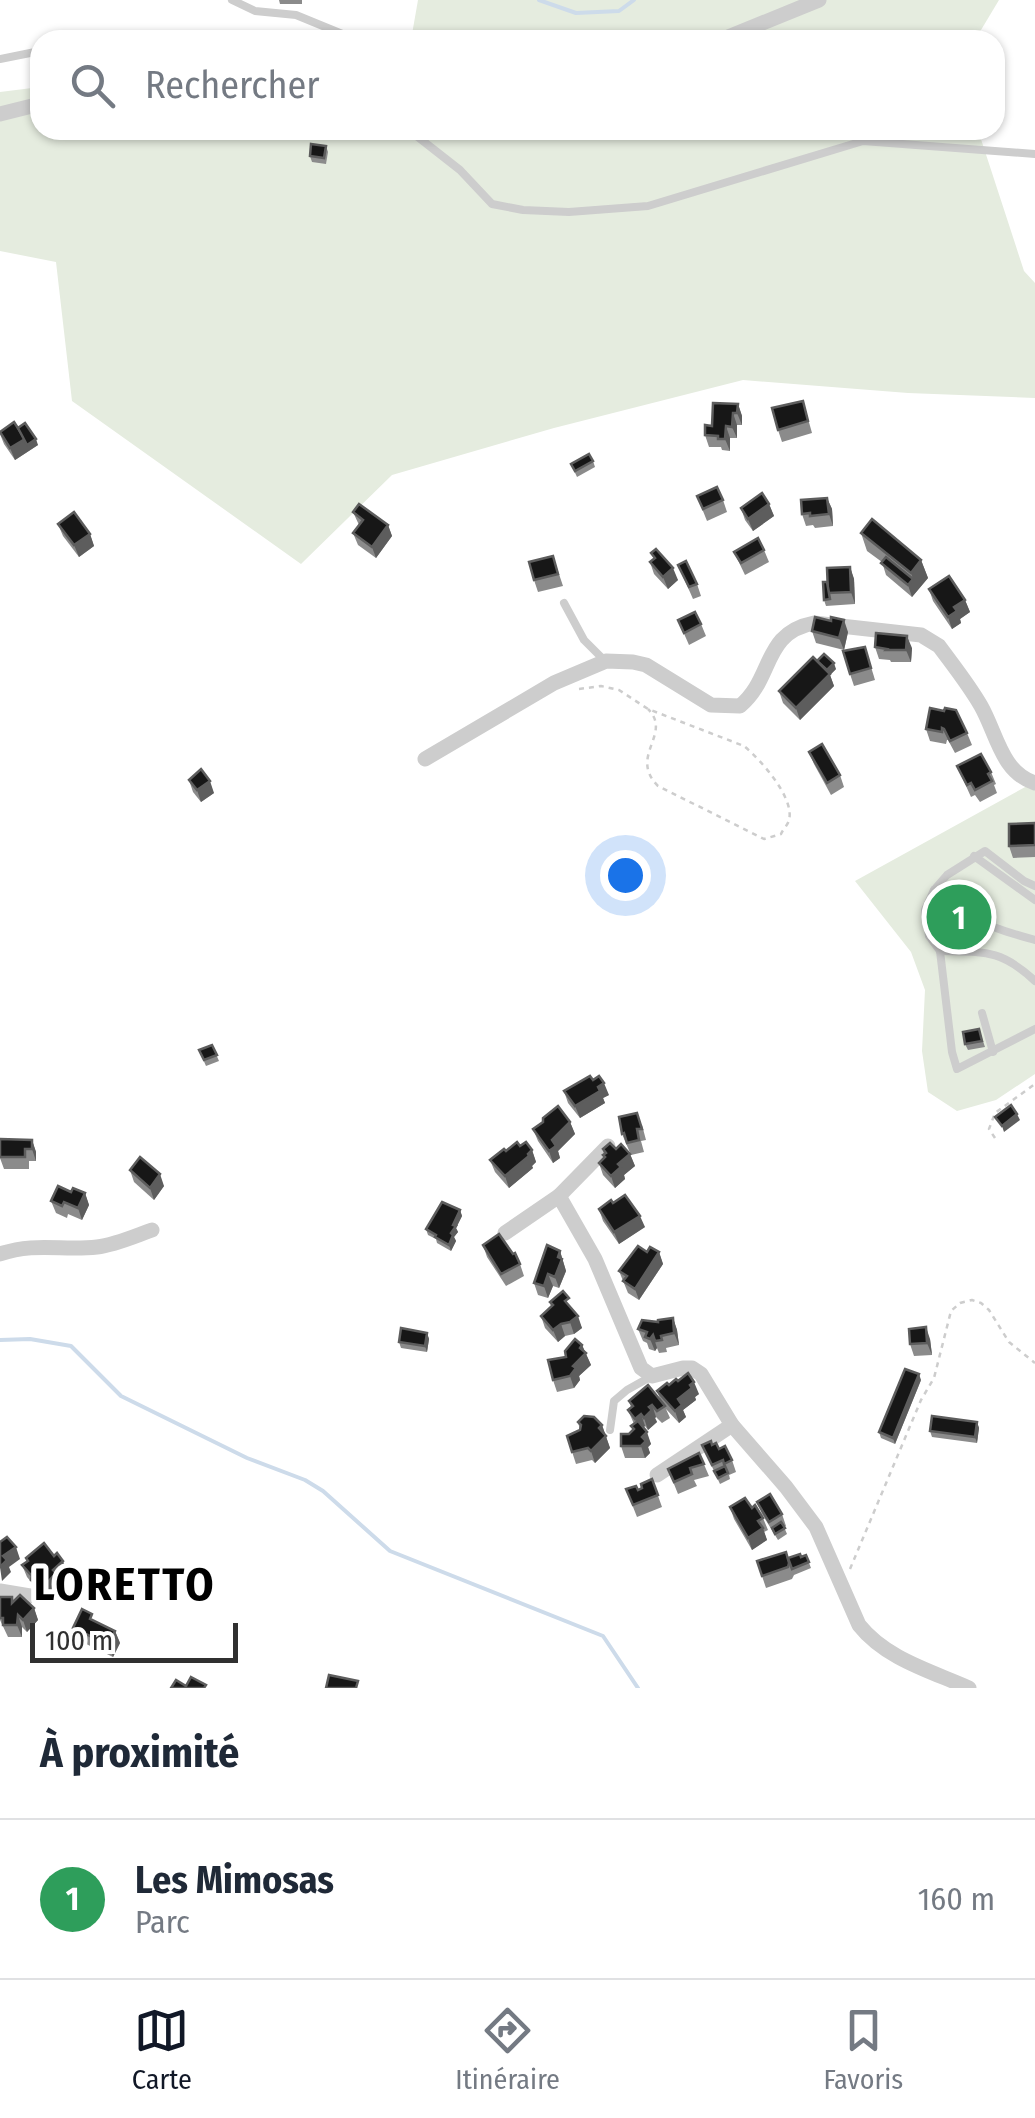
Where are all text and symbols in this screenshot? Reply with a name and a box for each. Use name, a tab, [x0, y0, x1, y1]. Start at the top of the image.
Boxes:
search box	[30, 30, 1005, 140]
icon: search	[65, 58, 120, 113]
text: Rechercher	[145, 62, 320, 108]
your location	[600, 850, 651, 901]
pin: 1	[926, 880, 992, 954]
district label: LORETTO	[34, 1558, 216, 1612]
scale bar	[30, 1618, 238, 1662]
text: 100 m	[45, 1624, 113, 1657]
text: À proximité	[40, 1728, 239, 1778]
text: Les Mimosas	[135, 1857, 334, 1903]
text: 1	[66, 1880, 79, 1918]
text: 160 m	[918, 1880, 995, 1918]
text: Parc	[135, 1903, 190, 1941]
tab: Carte	[132, 2003, 192, 2096]
tab: Itinéraire	[455, 2003, 560, 2096]
tab: Favoris	[823, 2003, 903, 2096]

